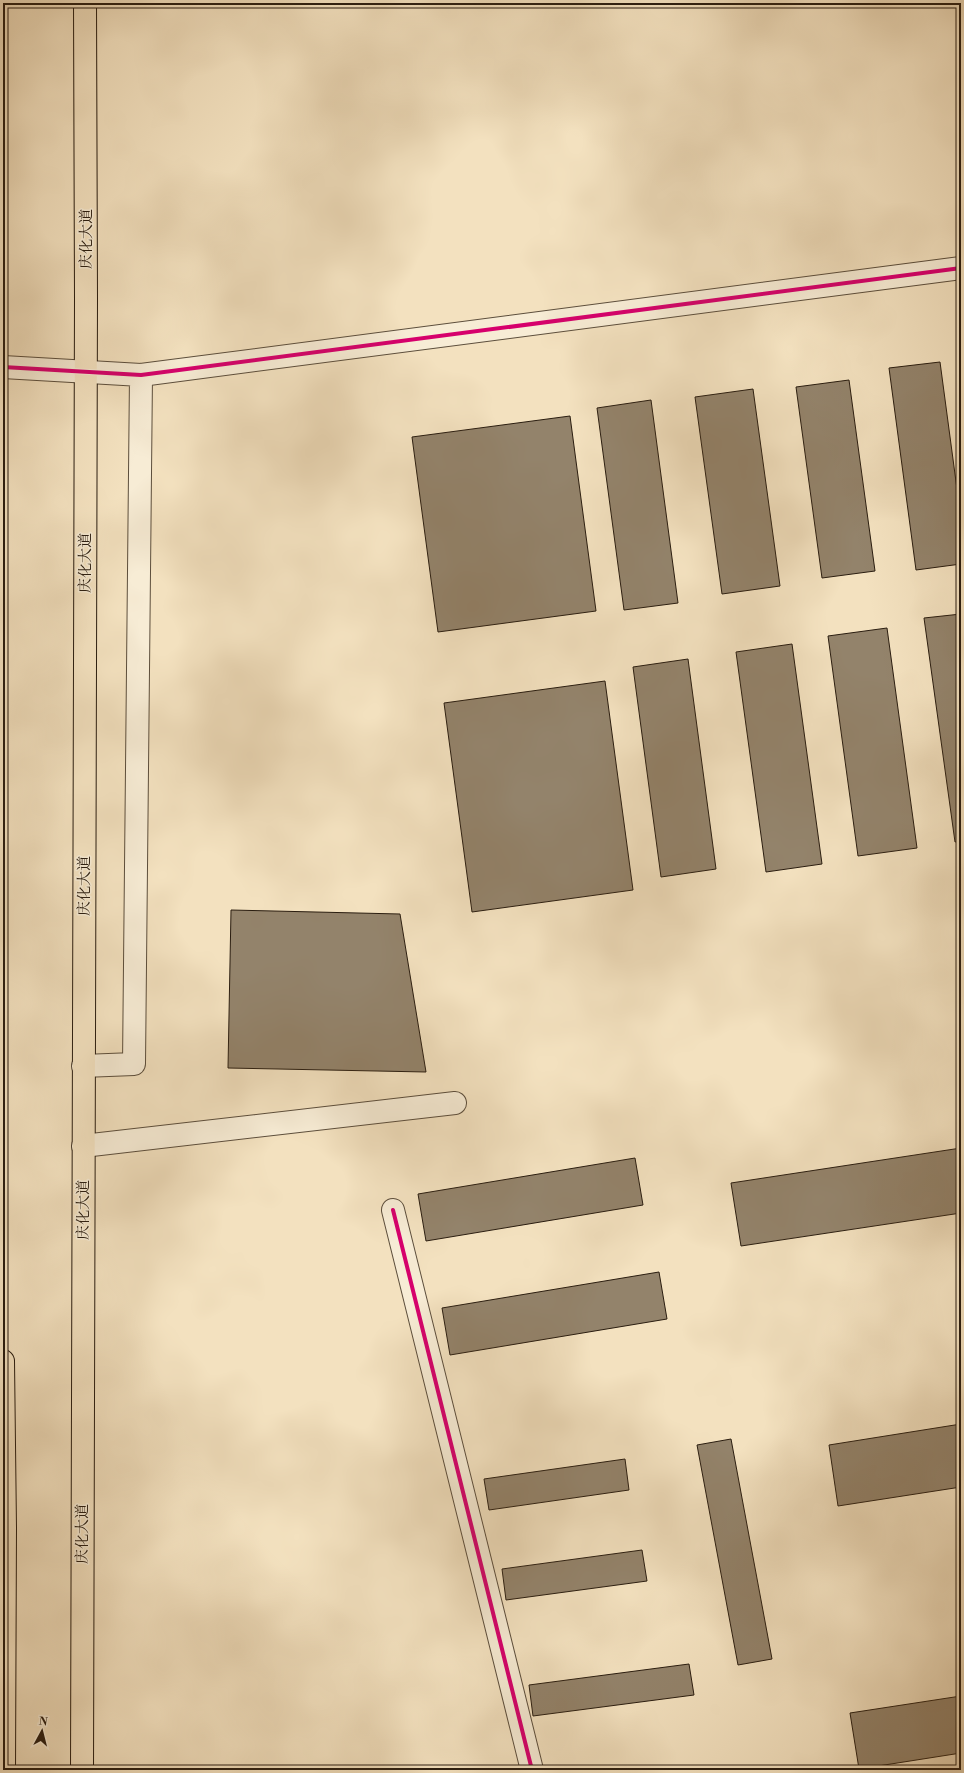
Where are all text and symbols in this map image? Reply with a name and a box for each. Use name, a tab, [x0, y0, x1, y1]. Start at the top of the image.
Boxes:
street label: 庆化大道	[77, 209, 96, 269]
street label: 庆化大道	[76, 533, 95, 593]
street label: 庆化大道	[75, 856, 94, 916]
street label: 庆化大道	[74, 1180, 93, 1240]
street label: 庆化大道	[73, 1504, 92, 1564]
north arrow	[22, 1711, 62, 1751]
text: N	[38, 1715, 49, 1730]

